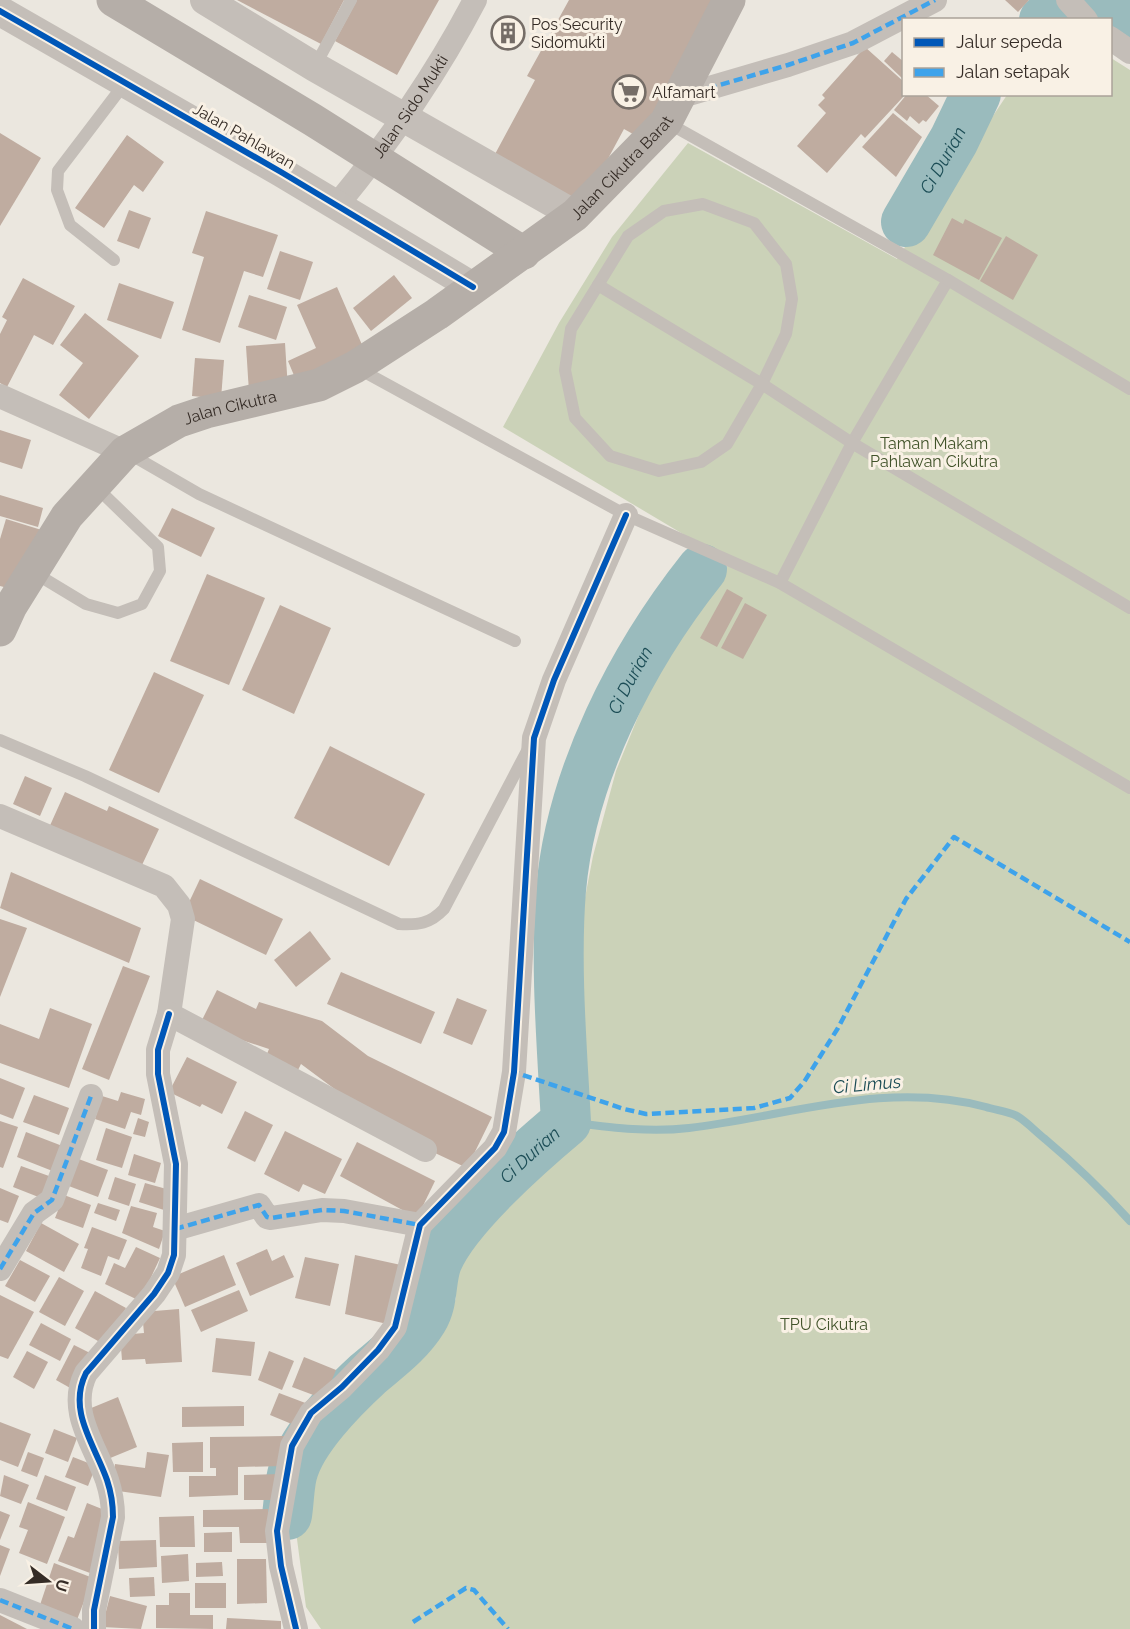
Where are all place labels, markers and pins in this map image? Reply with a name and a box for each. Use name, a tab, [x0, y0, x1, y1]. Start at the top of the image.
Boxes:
building icon: Pos Security Sidomukti	[490, 15, 526, 51]
place label: Pos Security Sidomukti	[531, 15, 623, 52]
supermarket icon: Alfamart	[611, 74, 647, 110]
place label: Alfamart	[652, 83, 716, 102]

